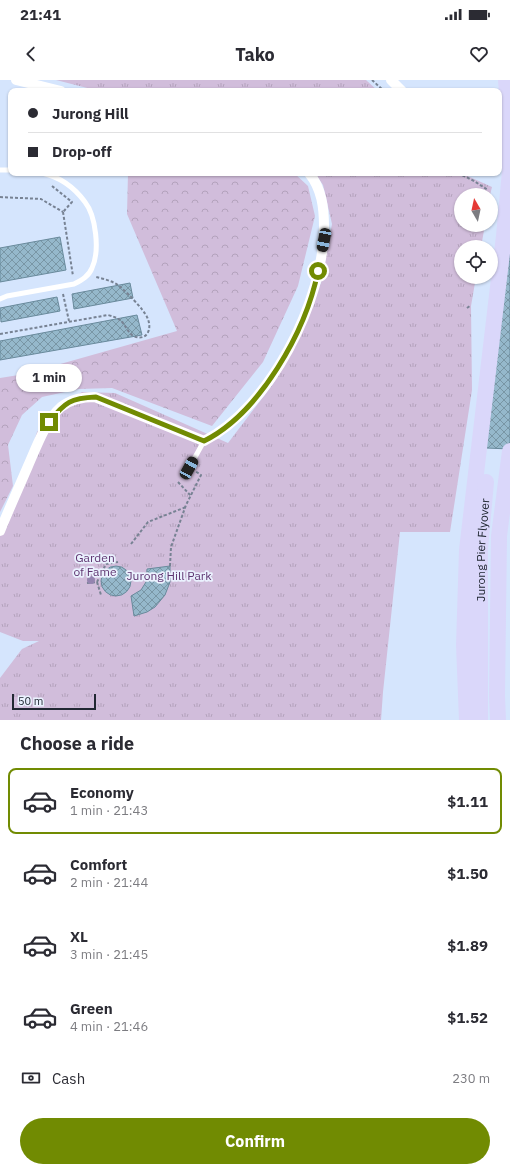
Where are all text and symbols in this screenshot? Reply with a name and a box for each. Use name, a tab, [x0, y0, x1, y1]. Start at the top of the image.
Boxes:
text: 21:41	[20, 5, 61, 24]
icon: back	[20, 43, 42, 65]
text: Tako	[235, 43, 275, 66]
icon: heart	[468, 43, 490, 65]
text: Jurong Hill	[52, 104, 129, 123]
text: Drop-off	[52, 142, 112, 161]
north arrow	[454, 188, 498, 232]
map controls	[454, 188, 498, 284]
car	[316, 227, 332, 253]
button: locate	[454, 240, 498, 284]
route start	[309, 262, 327, 280]
callout: 1 min	[16, 364, 82, 392]
text: 1 min	[32, 369, 66, 386]
route end	[40, 413, 58, 431]
car	[178, 455, 200, 481]
street label: Jurong Pier Flyover	[472, 497, 492, 602]
park label: Garden of Fame	[73, 550, 117, 579]
park label: Jurong Hill Park	[126, 568, 212, 583]
scale bar	[12, 692, 96, 711]
text: 50 m	[18, 694, 43, 708]
text: Choose a ride	[20, 732, 134, 755]
icon: car	[22, 783, 58, 819]
text: Economy	[70, 783, 134, 802]
text: $1.11	[447, 792, 488, 811]
text: 1 min · 21:43	[70, 802, 148, 819]
icon: car	[22, 855, 58, 891]
text: Comfort	[70, 855, 127, 874]
text: $1.50	[447, 864, 488, 883]
text: 2 min · 21:44	[70, 874, 148, 891]
icon: car	[22, 927, 58, 963]
text: XL	[70, 927, 88, 946]
text: $1.89	[447, 936, 488, 955]
text: 3 min · 21:45	[70, 946, 148, 963]
icon: car	[22, 999, 58, 1035]
text: Green	[70, 999, 113, 1018]
text: $1.52	[447, 1008, 488, 1027]
text: 4 min · 21:46	[70, 1018, 148, 1035]
icon: cash	[20, 1067, 42, 1089]
text: Cash	[52, 1069, 85, 1088]
text: 230 m	[452, 1070, 490, 1087]
button: Confirm	[20, 1118, 490, 1164]

